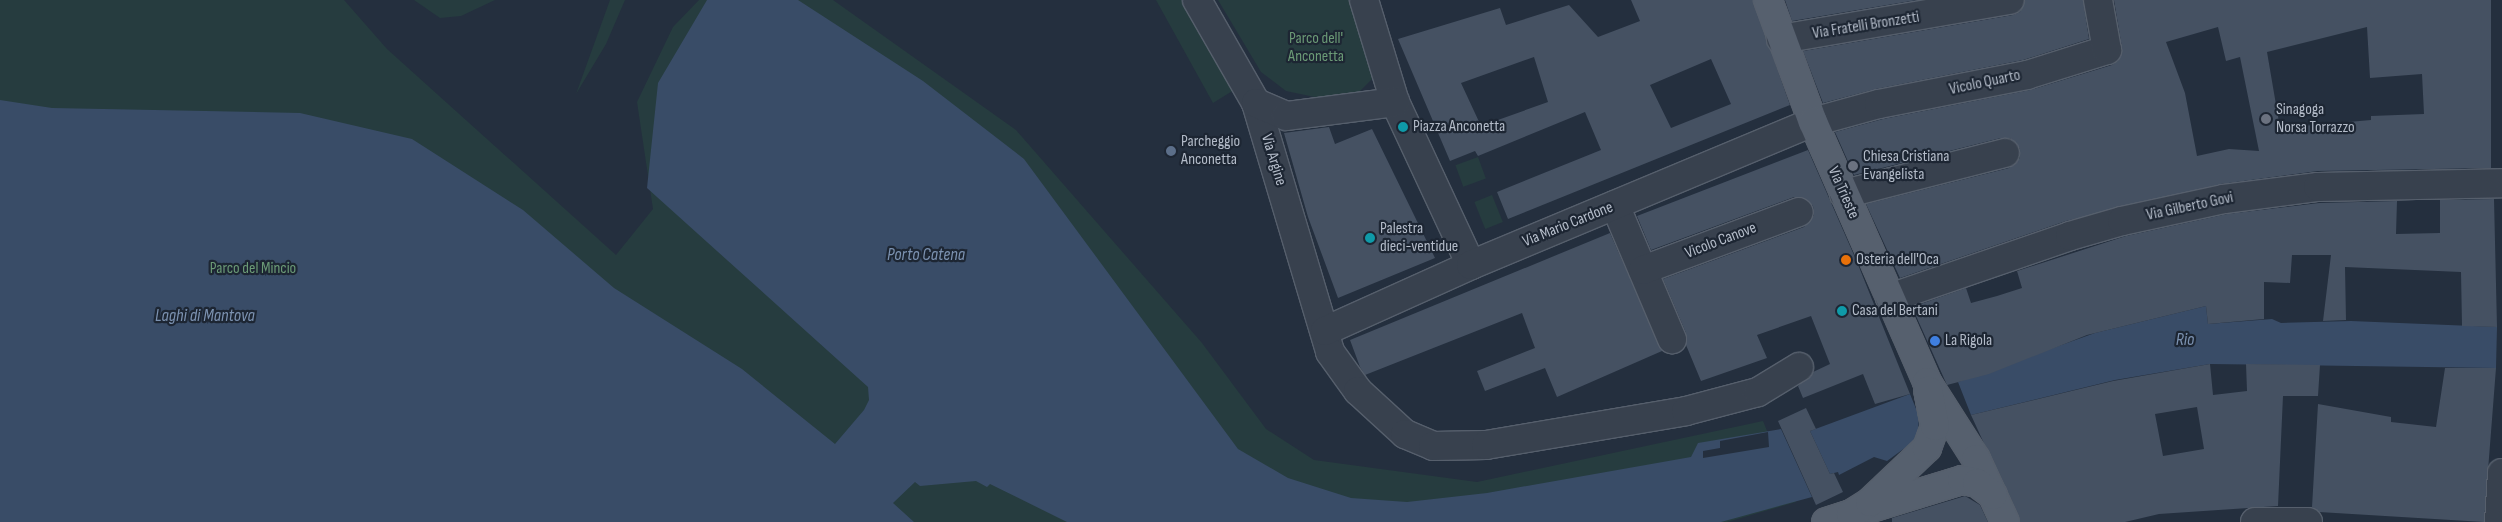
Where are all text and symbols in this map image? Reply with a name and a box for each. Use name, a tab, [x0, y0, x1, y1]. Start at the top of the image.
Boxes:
street label: Via Fratelli Bronzetti	[1811, 8, 1921, 44]
park label: Parco dell' Anconetta	[1288, 29, 1344, 67]
street label: Vicolo Quarto	[1948, 66, 2022, 100]
place label: Sinagoga Norsa Torrazzo	[2276, 100, 2355, 138]
marker: Sinagoga Norsa Torrazzo	[2260, 113, 2272, 125]
place label: Piazza Anconetta	[1413, 117, 1505, 137]
marker: Piazza Anconetta	[1397, 121, 1409, 133]
place label: Parcheggio Anconetta	[1181, 132, 1240, 170]
street label: Via Argine	[1256, 132, 1290, 188]
marker: Parcheggio Anconetta	[1165, 145, 1177, 157]
place label: Chiesa Cristiana Evangelista	[1863, 147, 1949, 185]
marker: Chiesa Cristiana Evangelista	[1847, 160, 1859, 172]
street label: Via Trieste	[1823, 164, 1863, 222]
street label: Via Gilberto Govi	[2145, 188, 2235, 226]
street label: Via Mario Cardone	[1520, 198, 1616, 252]
place label: Palestra dieci-ventidue	[1380, 219, 1458, 257]
street label: Vicolo Canove	[1683, 219, 1759, 263]
marker: Palestra dieci-ventidue	[1364, 232, 1376, 244]
water label: Porto Catena	[887, 244, 965, 266]
place label: Osteria dell'Oca	[1856, 250, 1939, 270]
marker: Osteria dell'Oca	[1840, 254, 1852, 266]
park label: Parco del Mincio	[210, 259, 296, 279]
place label: Casa del Bertani	[1852, 301, 1938, 321]
water label: Laghi di Mantova	[155, 305, 255, 327]
marker: Casa del Bertani	[1836, 305, 1848, 317]
water label: Rio	[2176, 329, 2194, 351]
place label: La Rigola	[1945, 331, 1992, 351]
marker: La Rigola	[1929, 335, 1941, 347]

